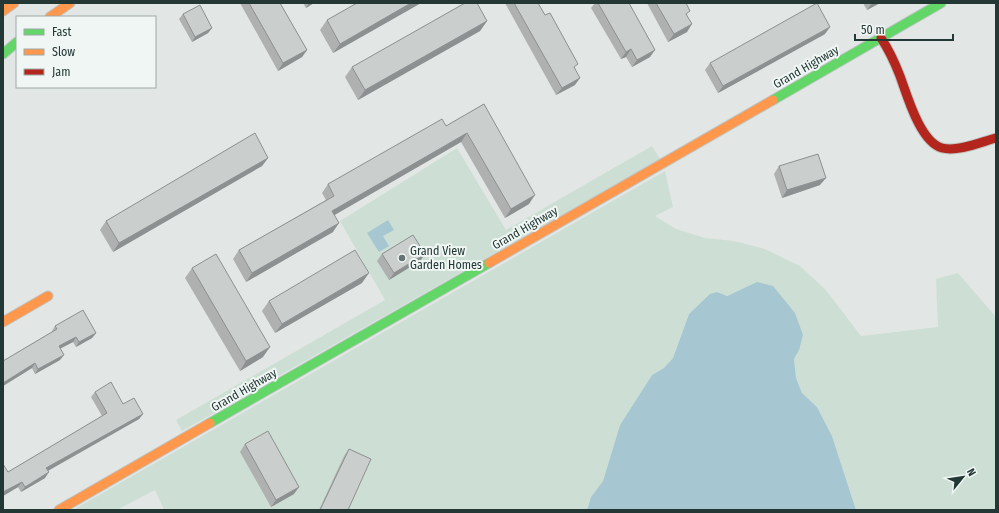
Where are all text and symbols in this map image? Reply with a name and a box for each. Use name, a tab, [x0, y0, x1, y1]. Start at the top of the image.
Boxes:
legend	[16, 16, 156, 88]
scale bar	[855, 16, 953, 42]
text: 50 m	[861, 23, 885, 37]
text: Fast	[52, 25, 71, 39]
street label: Grand Highway	[771, 42, 842, 91]
text: Slow	[52, 45, 75, 59]
text: Jam	[52, 65, 70, 79]
street label: Grand Highway	[490, 203, 561, 252]
place label: Grand View Garden Homes	[410, 244, 482, 272]
marker: Grand View Garden Homes	[397, 253, 407, 263]
street label: Grand Highway	[209, 365, 280, 414]
north arrow	[943, 457, 983, 497]
text: N	[964, 466, 979, 478]

